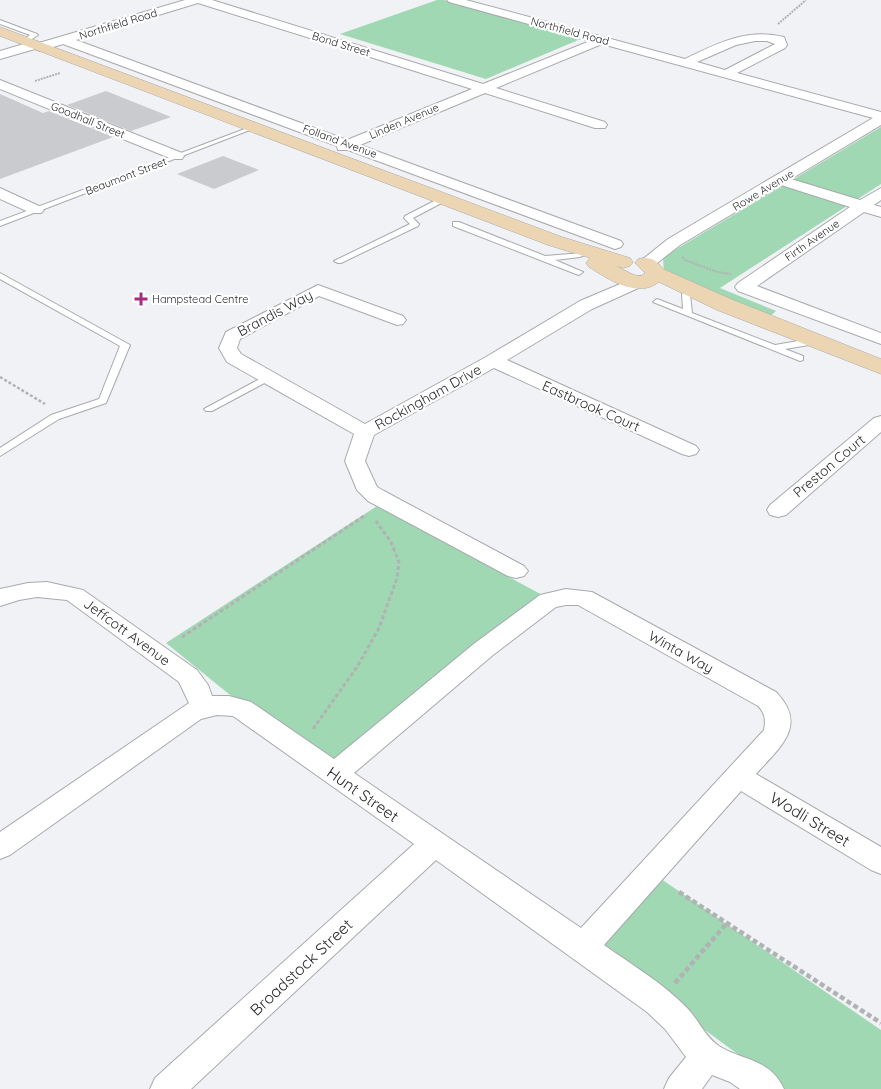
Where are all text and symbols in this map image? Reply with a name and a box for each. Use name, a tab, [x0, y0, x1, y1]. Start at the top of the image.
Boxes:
street label: Northfield Road	[77, 5, 159, 43]
street label: Northfield Road	[529, 14, 611, 48]
street label: Bond Street	[310, 29, 372, 60]
street label: Goodhall Street	[49, 99, 127, 141]
street label: Linden Avenue	[367, 100, 441, 142]
street label: Folland Avenue	[301, 121, 379, 161]
street label: Beaumont Street	[83, 154, 169, 198]
street label: Rowe Avenue	[730, 166, 796, 214]
street label: Firth Avenue	[782, 216, 842, 264]
street label: Brandis Way	[234, 286, 316, 340]
marker: Hampstead Centre	[134, 292, 148, 306]
place label: Hampstead Centre	[152, 292, 248, 306]
street label: Rockingham Drive	[372, 360, 485, 434]
street label: Eastbrook Court	[539, 376, 643, 436]
street label: Preston Court	[789, 430, 869, 501]
street label: Jeffcott Avenue	[80, 594, 174, 670]
street label: Winta Way	[645, 627, 717, 677]
street label: Hunt Street	[323, 762, 403, 826]
street label: Wodli Street	[766, 787, 854, 851]
street label: Broadstock Street	[246, 914, 356, 1020]

